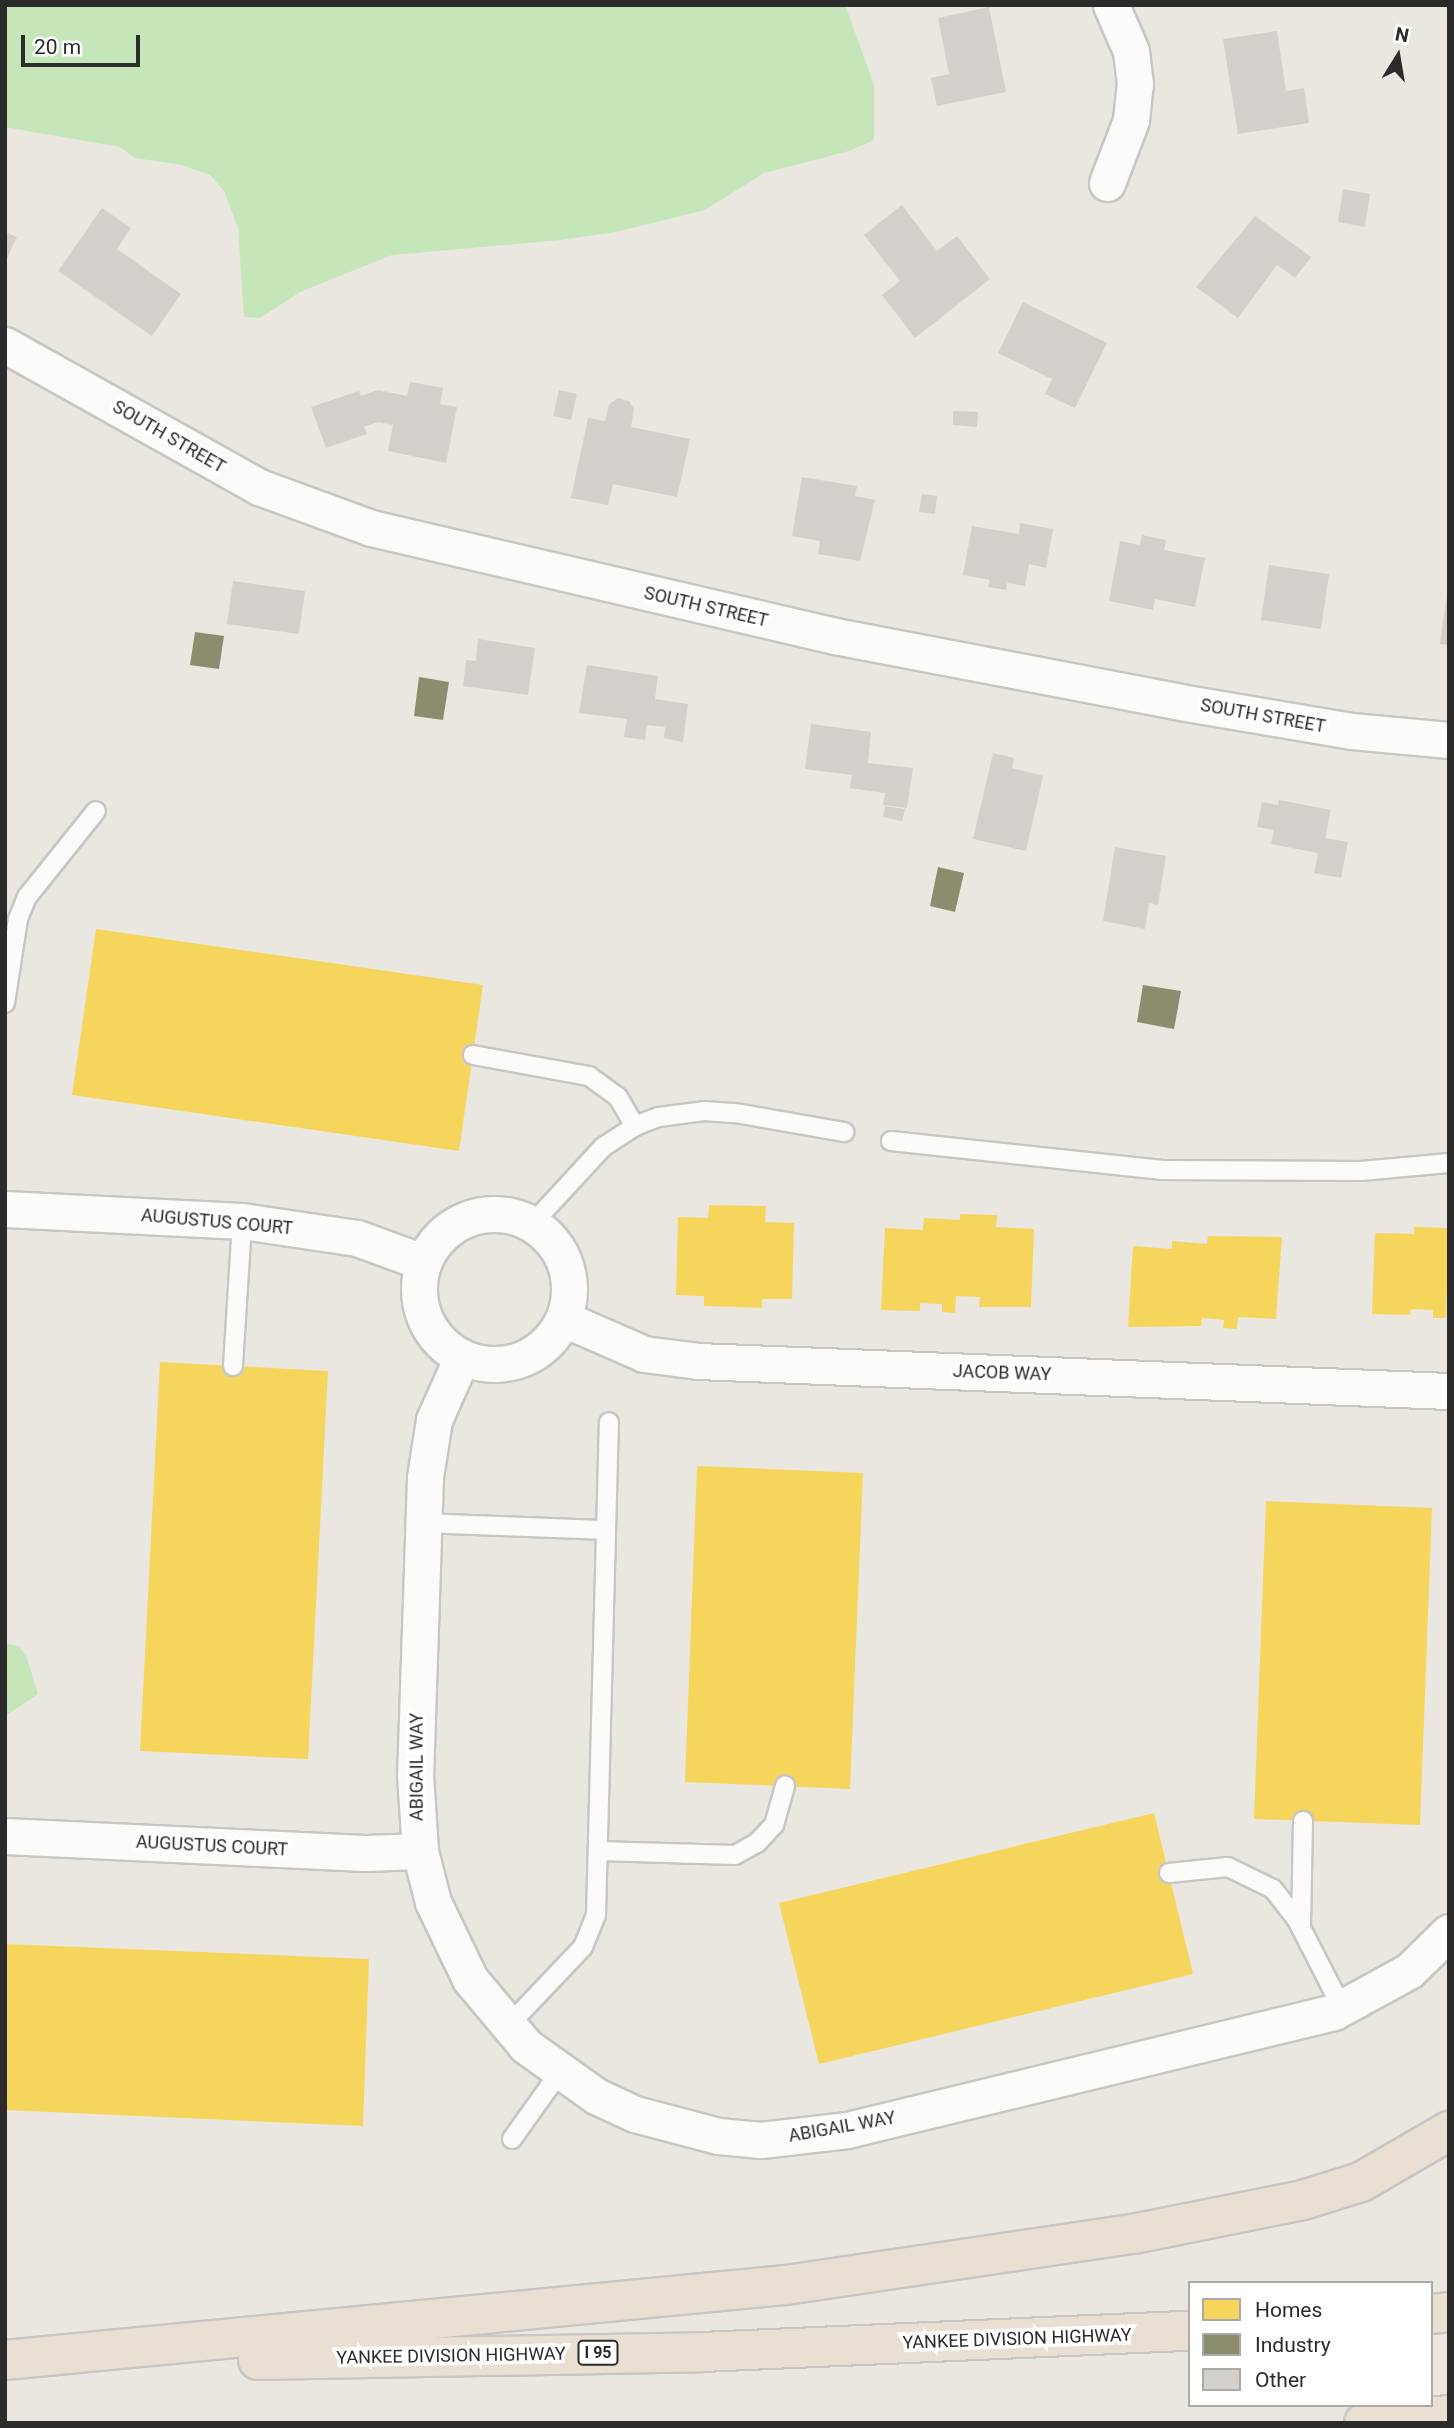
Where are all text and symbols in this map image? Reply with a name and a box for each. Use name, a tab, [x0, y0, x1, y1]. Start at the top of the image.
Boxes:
scale bar	[24, 21, 144, 65]
north arrow	[1363, 21, 1433, 91]
text: N	[1393, 22, 1411, 47]
text: 20 m	[34, 35, 81, 59]
street label: SOUTH STREET	[109, 396, 229, 478]
street label: SOUTH STREET	[642, 582, 770, 632]
street label: SOUTH STREET	[1199, 694, 1327, 738]
street label: AUGUSTUS COURT	[140, 1205, 294, 1239]
street label: JACOB WAY	[952, 1360, 1052, 1386]
street label: ABIGAIL WAY	[406, 1713, 428, 1821]
street label: AUGUSTUS COURT	[135, 1831, 289, 1861]
street label: ABIGAIL WAY	[787, 2107, 897, 2147]
legend	[1188, 2281, 1433, 2407]
text: Homes	[1255, 2298, 1322, 2322]
street label: YANKEE DIVISION HIGHWAY	[902, 2324, 1132, 2354]
text: Industry	[1255, 2333, 1331, 2357]
road number: I 95	[577, 2340, 619, 2366]
street label: YANKEE DIVISION HIGHWAY	[336, 2343, 566, 2369]
text: Other	[1255, 2368, 1306, 2392]

